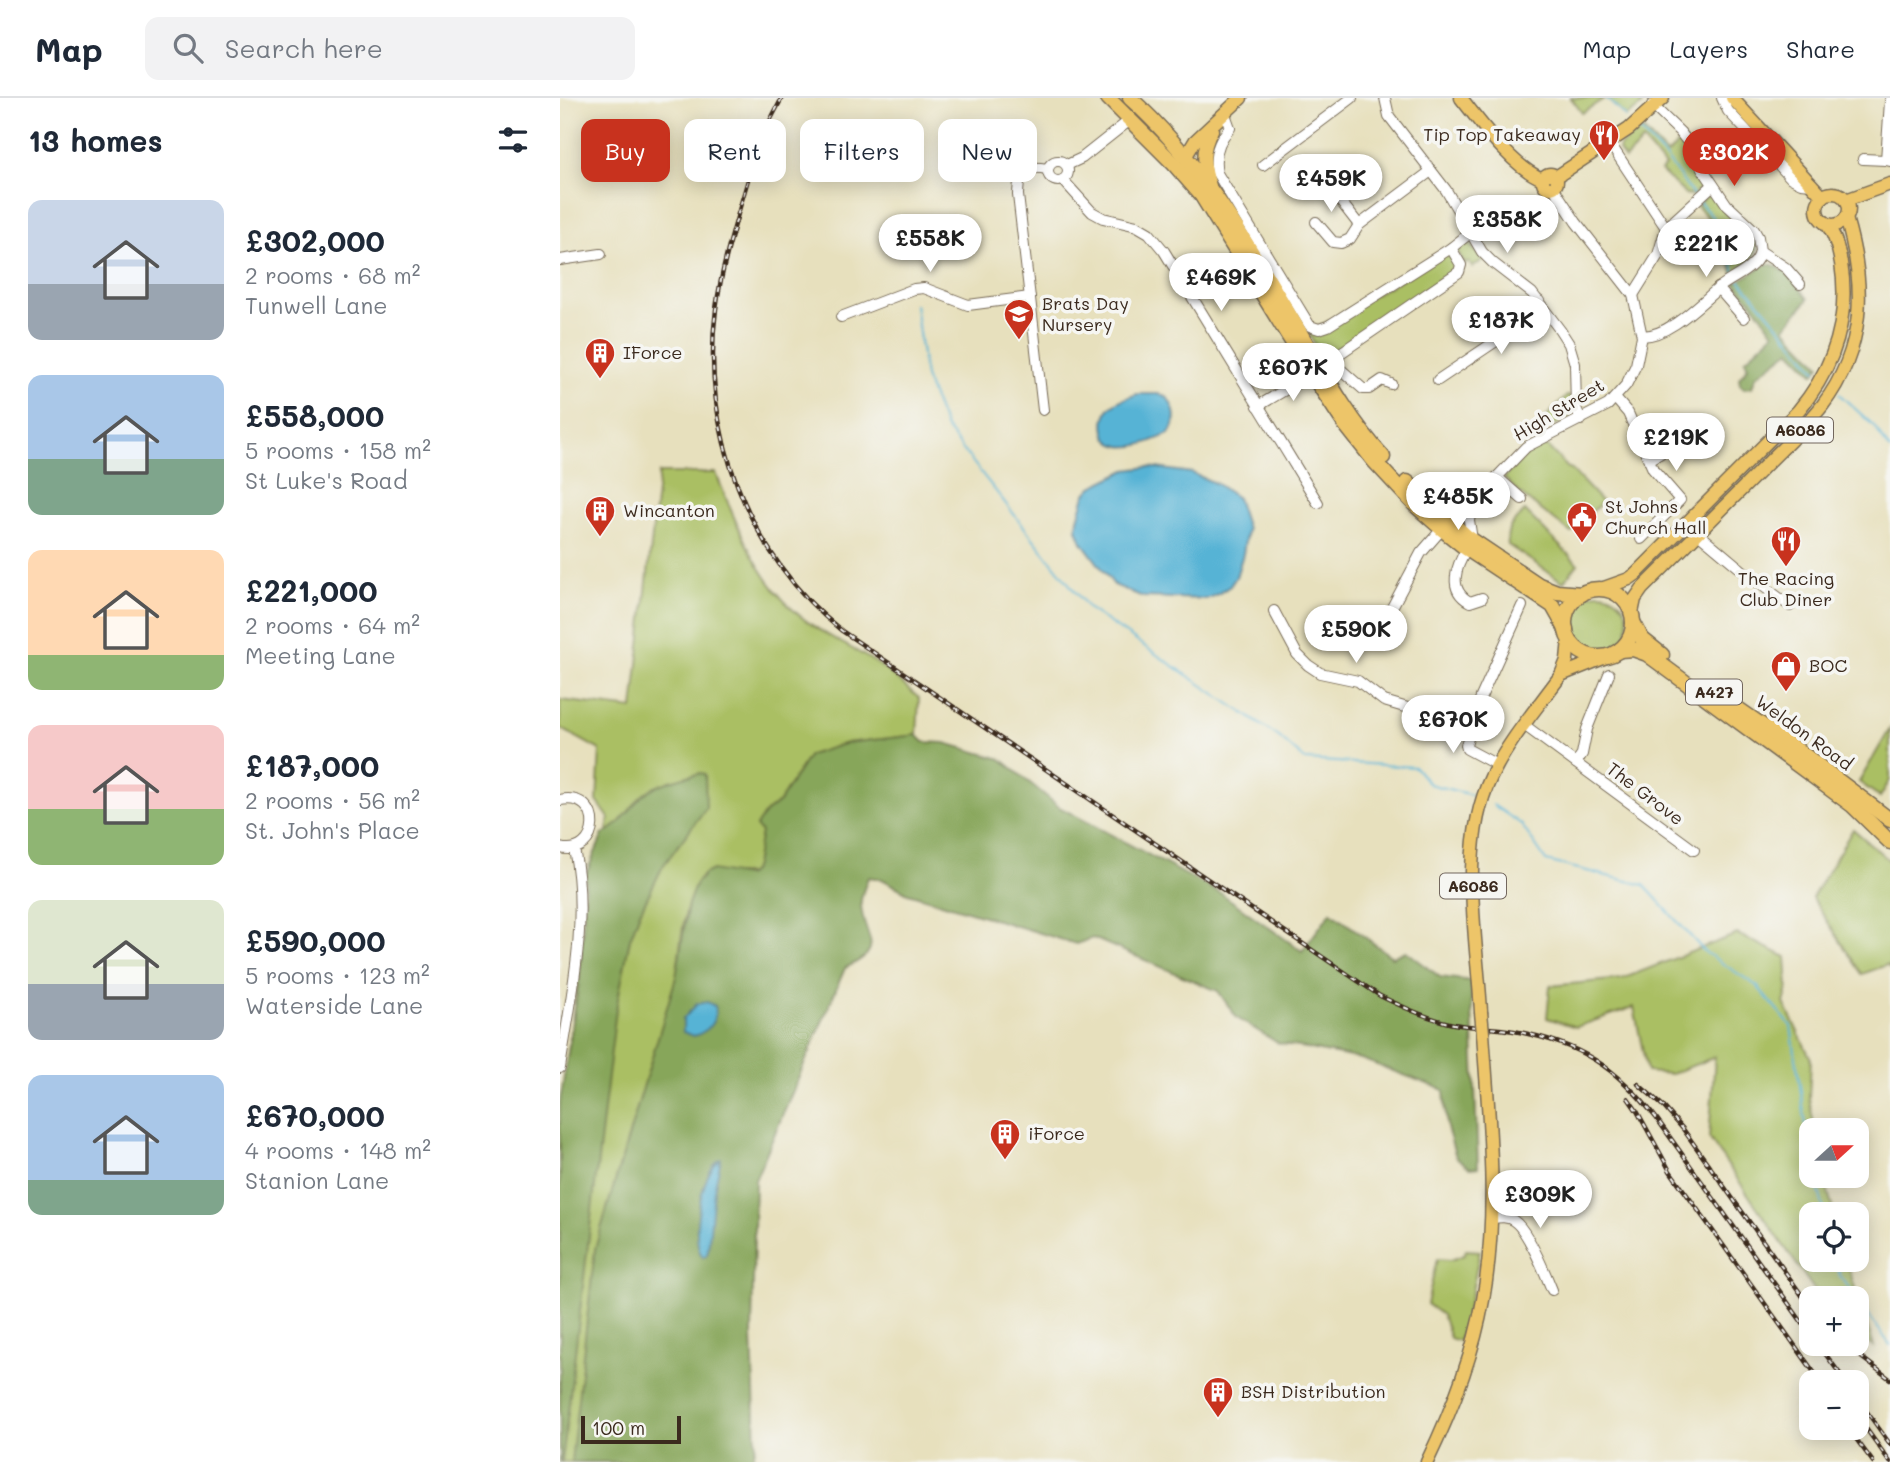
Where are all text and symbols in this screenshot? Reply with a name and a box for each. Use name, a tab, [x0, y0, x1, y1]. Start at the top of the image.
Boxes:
search box	[145, 17, 635, 80]
text: Map	[35, 27, 103, 70]
icon: search	[169, 29, 207, 67]
text: Search here	[225, 31, 383, 65]
text: Map	[1583, 33, 1631, 64]
text: Layers	[1669, 33, 1748, 64]
text: Share	[1786, 33, 1855, 64]
restaurant icon: Tip Top Takeaway	[1587, 118, 1621, 162]
chip: Buy	[581, 119, 670, 182]
chip: Rent	[684, 119, 786, 182]
chip: Filters	[800, 119, 924, 182]
chip: New	[938, 119, 1037, 182]
text: 13 homes	[28, 120, 163, 160]
icon: filters	[494, 121, 532, 159]
place label: Tip Top Takeaway	[1423, 122, 1581, 146]
pin: £302K	[1685, 129, 1783, 188]
text: £302K	[1699, 136, 1769, 166]
pin: £459K	[1282, 155, 1380, 214]
text: £459K	[1295, 162, 1367, 192]
pin: £358K	[1458, 195, 1556, 255]
text: £358K	[1472, 203, 1542, 233]
pin: £558K	[881, 214, 979, 274]
text: £302,000	[245, 220, 385, 260]
pin: £221K	[1657, 220, 1755, 279]
text: £558K	[895, 222, 965, 252]
text: £221K	[1673, 227, 1739, 257]
icon: home	[84, 228, 168, 312]
pin: £469K	[1172, 254, 1270, 313]
text: 2 rooms · 68 m²	[245, 260, 420, 290]
text: £469K	[1185, 261, 1257, 291]
text: Tunwell Lane	[245, 290, 388, 320]
place label: Brats Day Nursery	[1042, 291, 1129, 336]
pin: £187K	[1452, 296, 1550, 356]
school or university icon: Brats Day Nursery	[1002, 297, 1036, 341]
text: £187K	[1468, 304, 1534, 334]
building icon: IForce	[583, 336, 617, 380]
place label: IForce	[623, 340, 682, 364]
pin: £607K	[1244, 344, 1342, 403]
text: £607K	[1258, 351, 1328, 381]
street label: High Street	[1509, 373, 1608, 446]
text: £558,000	[245, 395, 384, 435]
icon: home	[84, 403, 168, 487]
pin: £219K	[1627, 414, 1725, 473]
road number: A6086	[1767, 418, 1833, 442]
text: £219K	[1643, 421, 1709, 451]
text: 5 rooms · 158 m²	[245, 435, 431, 465]
text: St Luke's Road	[245, 465, 407, 495]
pin: £485K	[1409, 472, 1507, 532]
text: £485K	[1422, 480, 1494, 510]
building icon: Wincanton	[583, 494, 617, 538]
place label: St Johns Church Hall	[1605, 494, 1706, 539]
place label: Wincanton	[623, 498, 715, 522]
public building icon: St Johns Church Hall	[1565, 500, 1599, 544]
restaurant icon: The Racing Club Diner	[1769, 524, 1803, 568]
place label: The Racing Club Diner	[1738, 566, 1834, 611]
text: £221,000	[245, 570, 378, 610]
icon: home	[84, 578, 168, 662]
pin: £590K	[1307, 606, 1405, 665]
text: 2 rooms · 64 m²	[245, 610, 420, 640]
text: £590K	[1320, 613, 1392, 643]
text: Meeting Lane	[245, 640, 396, 670]
shop icon: BOC	[1769, 649, 1803, 693]
place label: BOC	[1809, 653, 1847, 677]
road number: A427	[1686, 680, 1742, 705]
street label: Weldon Road	[1751, 689, 1858, 775]
pin: £670K	[1404, 696, 1502, 755]
text: £670K	[1418, 703, 1488, 733]
text: £187,000	[245, 745, 379, 785]
icon: home	[84, 753, 168, 837]
street label: The Grove	[1602, 756, 1689, 830]
text: 2 rooms · 56 m²	[245, 785, 420, 815]
text: St. John's Place	[245, 815, 420, 845]
road number: A6086	[1440, 874, 1506, 898]
text: £590,000	[245, 920, 386, 960]
icon: home	[84, 928, 168, 1012]
text: 5 rooms · 123 m²	[245, 960, 430, 990]
text: Waterside Lane	[245, 990, 423, 1020]
text: £670,000	[245, 1095, 385, 1135]
icon: home	[84, 1103, 168, 1187]
building icon: iForce	[988, 1117, 1022, 1161]
north arrow	[1799, 1118, 1869, 1188]
map controls	[1799, 1118, 1869, 1440]
place label: iForce	[1028, 1121, 1085, 1145]
text: 4 rooms · 148 m²	[245, 1135, 431, 1165]
text: Stanion Lane	[245, 1165, 389, 1195]
pin: £309K	[1491, 1170, 1589, 1230]
text: £309K	[1504, 1178, 1576, 1208]
button: locate	[1799, 1202, 1869, 1272]
button: +	[1799, 1286, 1869, 1356]
button: −	[1799, 1370, 1869, 1440]
building icon: BSH Distribution	[1201, 1375, 1235, 1419]
place label: BSH Distribution	[1241, 1379, 1385, 1403]
scale bar	[581, 1413, 681, 1445]
text: 100 m	[592, 1415, 645, 1440]

